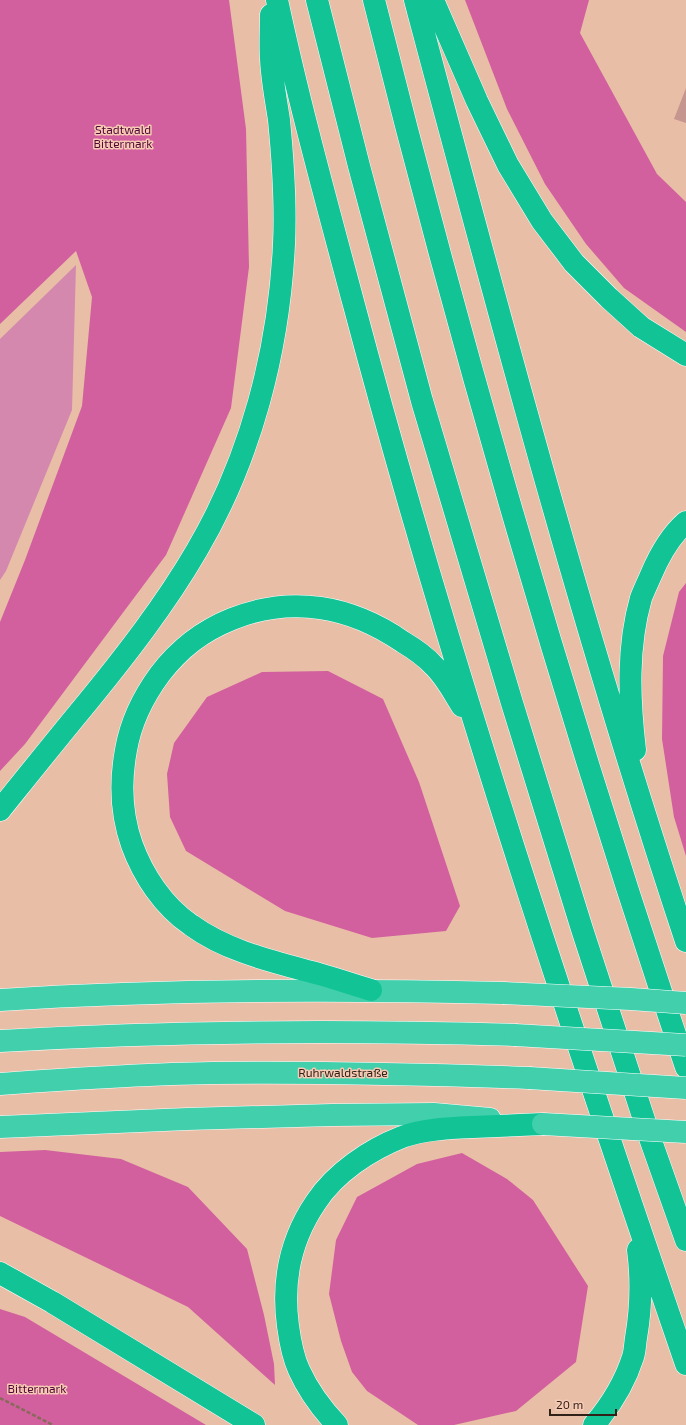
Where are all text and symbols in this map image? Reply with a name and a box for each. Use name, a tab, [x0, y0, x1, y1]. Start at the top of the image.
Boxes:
park label: Stadtwald Bittermark	[94, 122, 152, 150]
street label: Ruhrwaldstraße	[298, 1065, 388, 1079]
park label: Bittermark	[8, 1381, 66, 1395]
scale bar	[550, 1391, 616, 1417]
text: 20 m	[556, 1397, 583, 1411]

